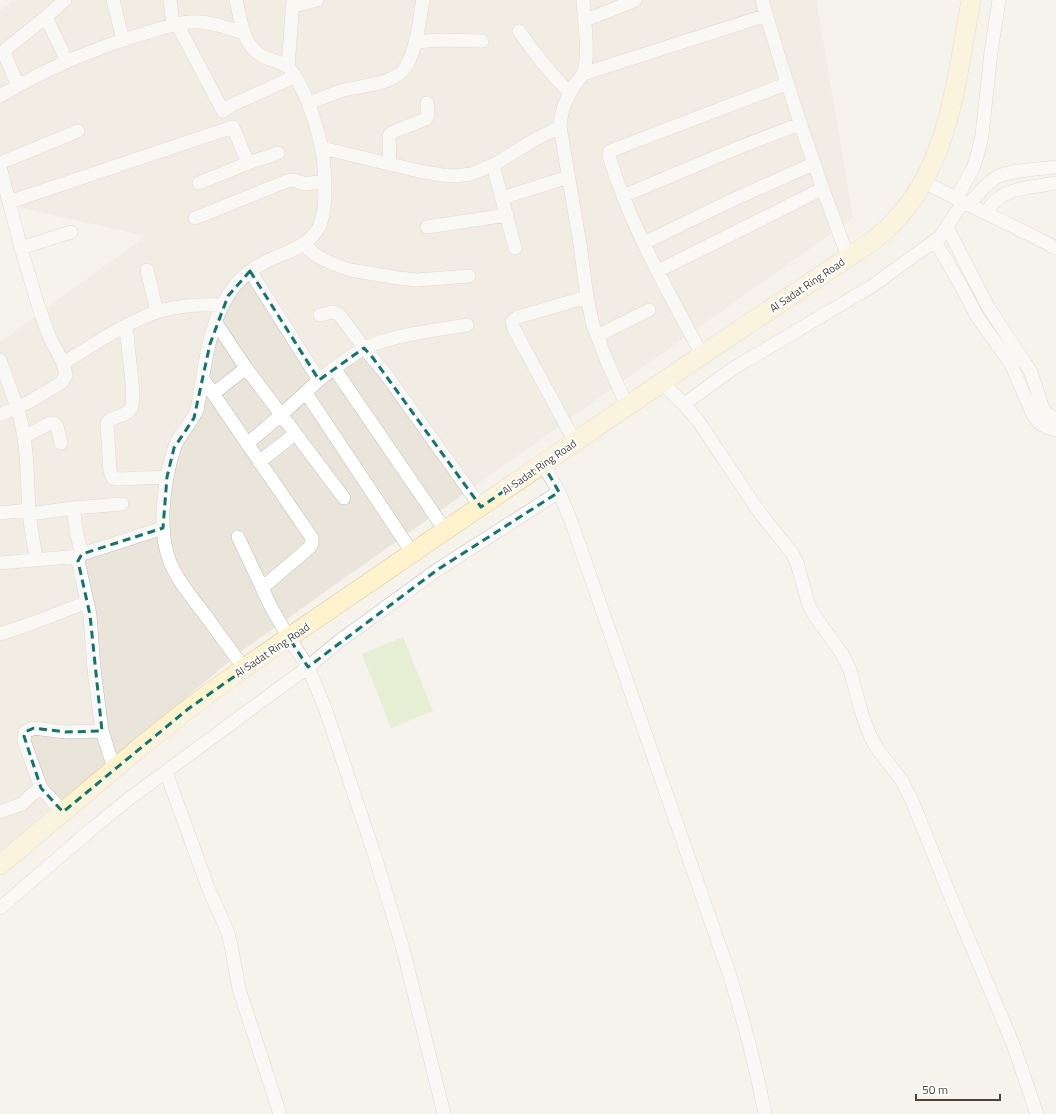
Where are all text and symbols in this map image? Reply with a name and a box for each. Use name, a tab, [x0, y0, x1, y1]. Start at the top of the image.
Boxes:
street label: Al Sadat Ring Road	[766, 254, 848, 316]
street label: Al Sadat Ring Road	[499, 435, 580, 499]
street label: Al Sadat Ring Road	[231, 619, 313, 681]
scale bar	[916, 1076, 1000, 1102]
text: 50 m	[922, 1080, 948, 1099]

